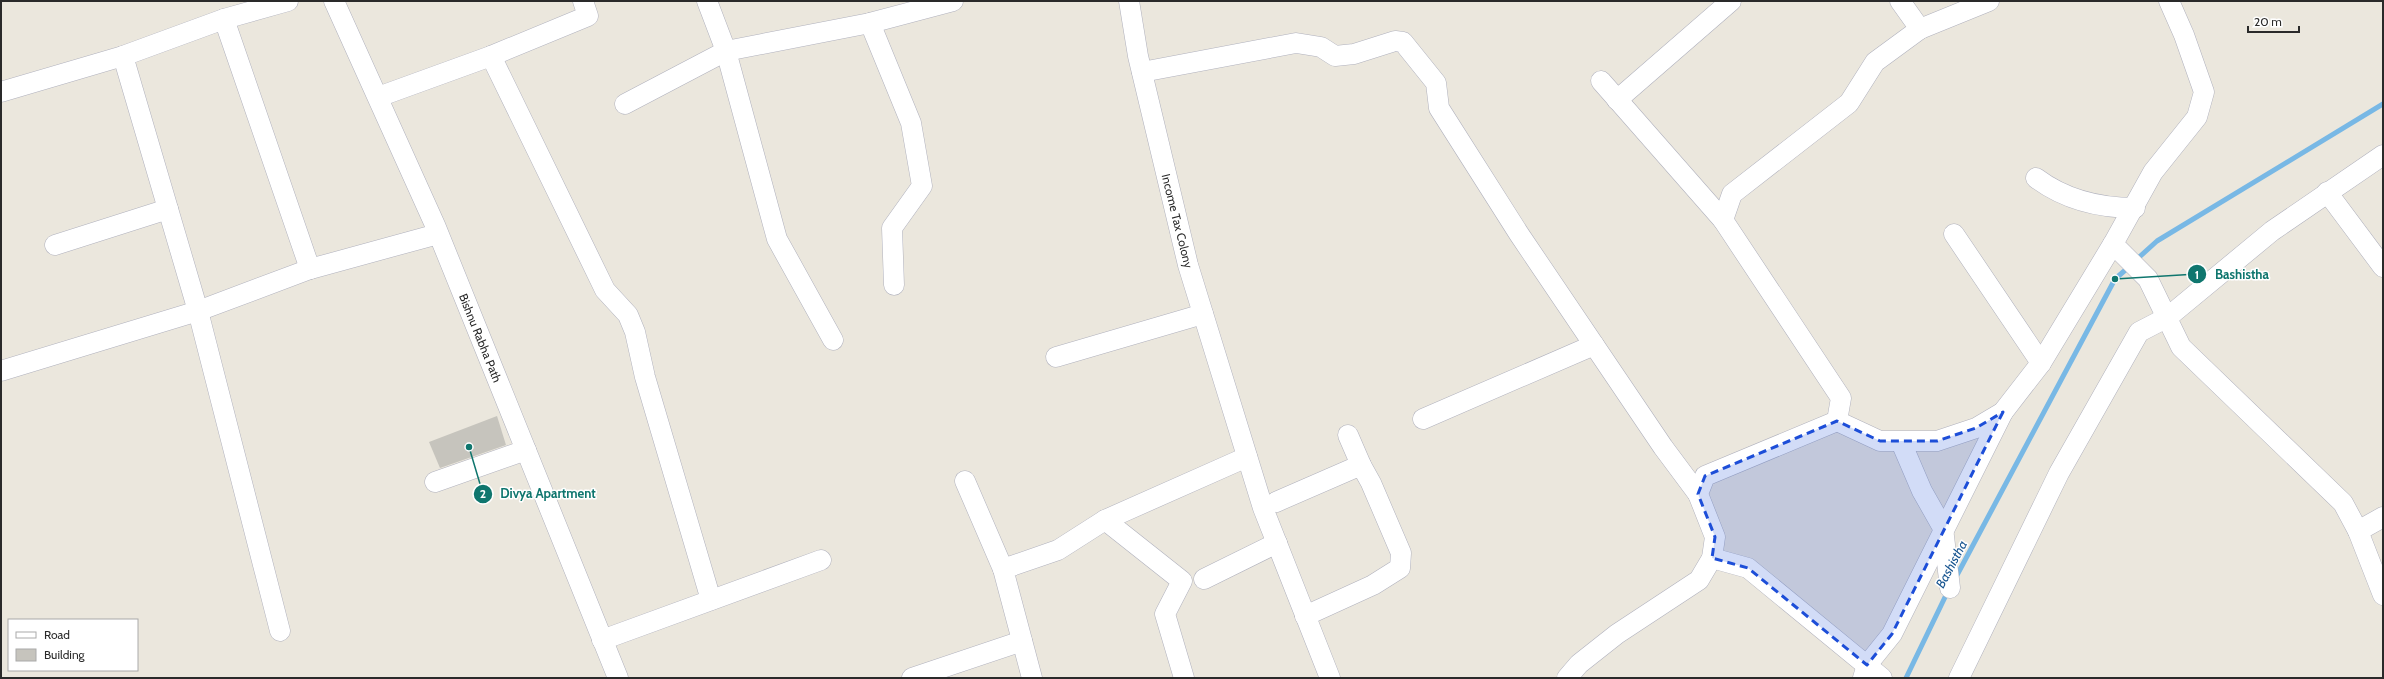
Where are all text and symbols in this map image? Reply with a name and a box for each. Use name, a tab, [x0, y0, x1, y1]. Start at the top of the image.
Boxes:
scale bar	[2248, 8, 2299, 34]
text: 20 m	[2254, 14, 2282, 29]
street label: Income Tax Colony	[1159, 172, 1196, 270]
callout: Bashistha	[2187, 262, 2277, 287]
text: Bashistha	[2215, 266, 2270, 282]
text: 1	[2195, 267, 2199, 282]
street label: Bishnu Rabha Path	[456, 291, 505, 384]
callout: Divya Apartment	[473, 481, 604, 506]
text: Divya Apartment	[500, 485, 596, 501]
text: 2	[480, 486, 486, 501]
water label: Bashistha	[1932, 538, 1970, 590]
legend	[8, 619, 138, 671]
text: Road	[44, 627, 70, 642]
text: Building	[44, 647, 86, 662]

